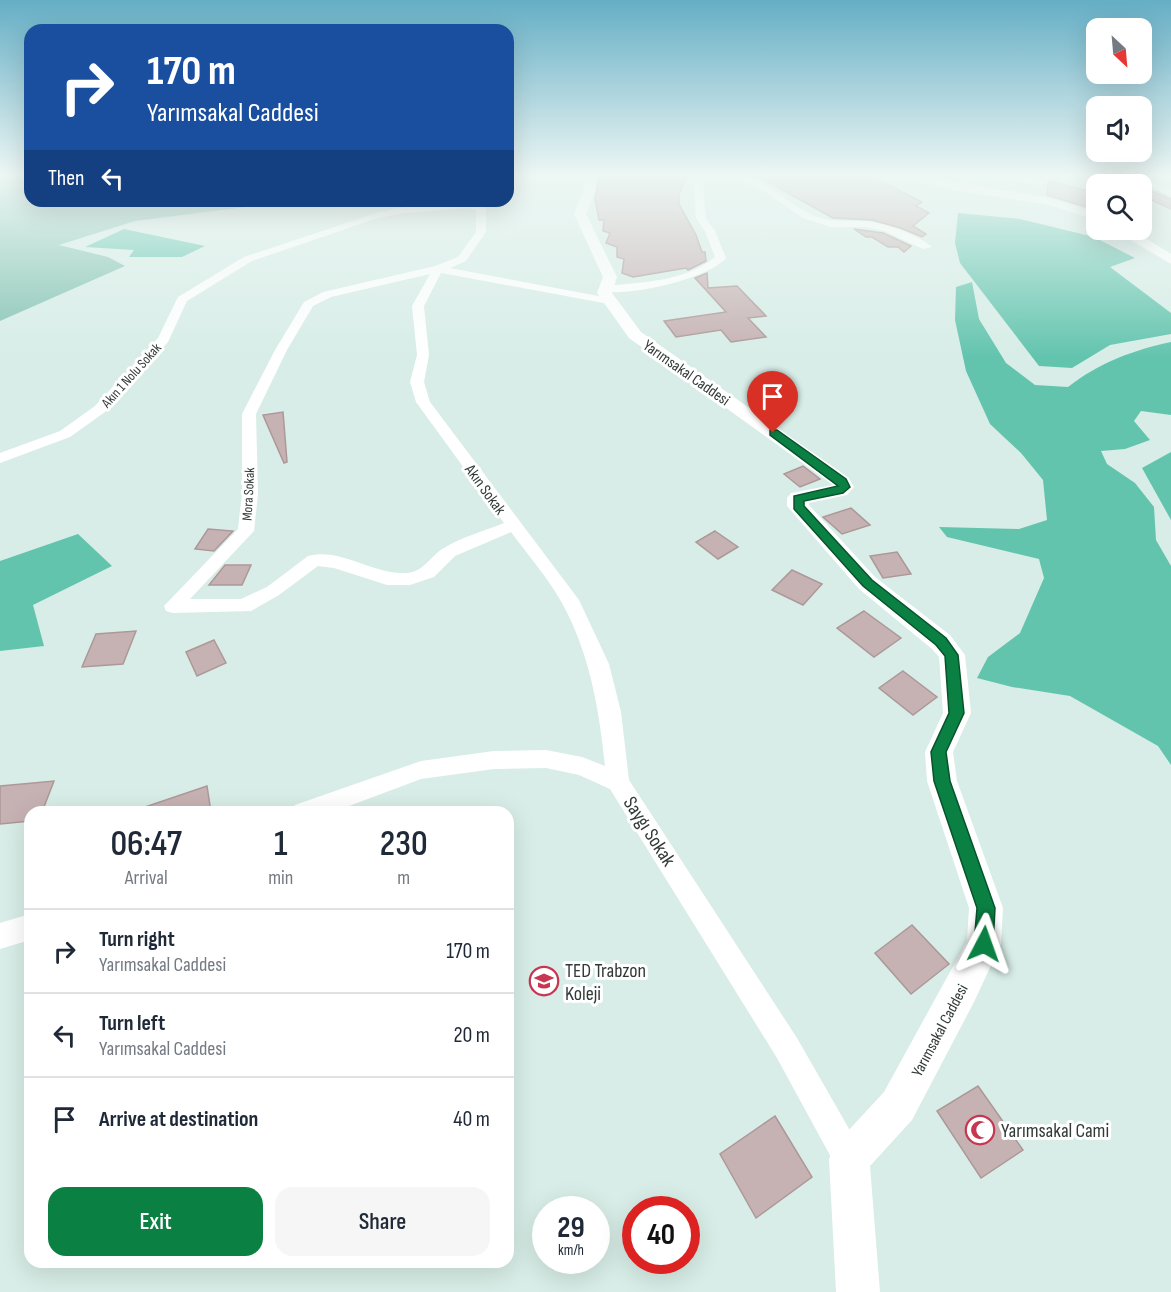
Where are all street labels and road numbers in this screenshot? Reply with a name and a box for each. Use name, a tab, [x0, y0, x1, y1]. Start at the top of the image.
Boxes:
street label: Yarımsakal Caddesi	[639, 336, 733, 410]
street label: Akın 1 Nolu Sokak	[97, 339, 165, 412]
street label: Akın Sokak	[460, 460, 509, 519]
street label: Mora Sokak	[239, 466, 258, 521]
street label: Saygı Sokak	[618, 792, 681, 871]
street label: Yarımsakal Caddesi	[908, 981, 973, 1080]

